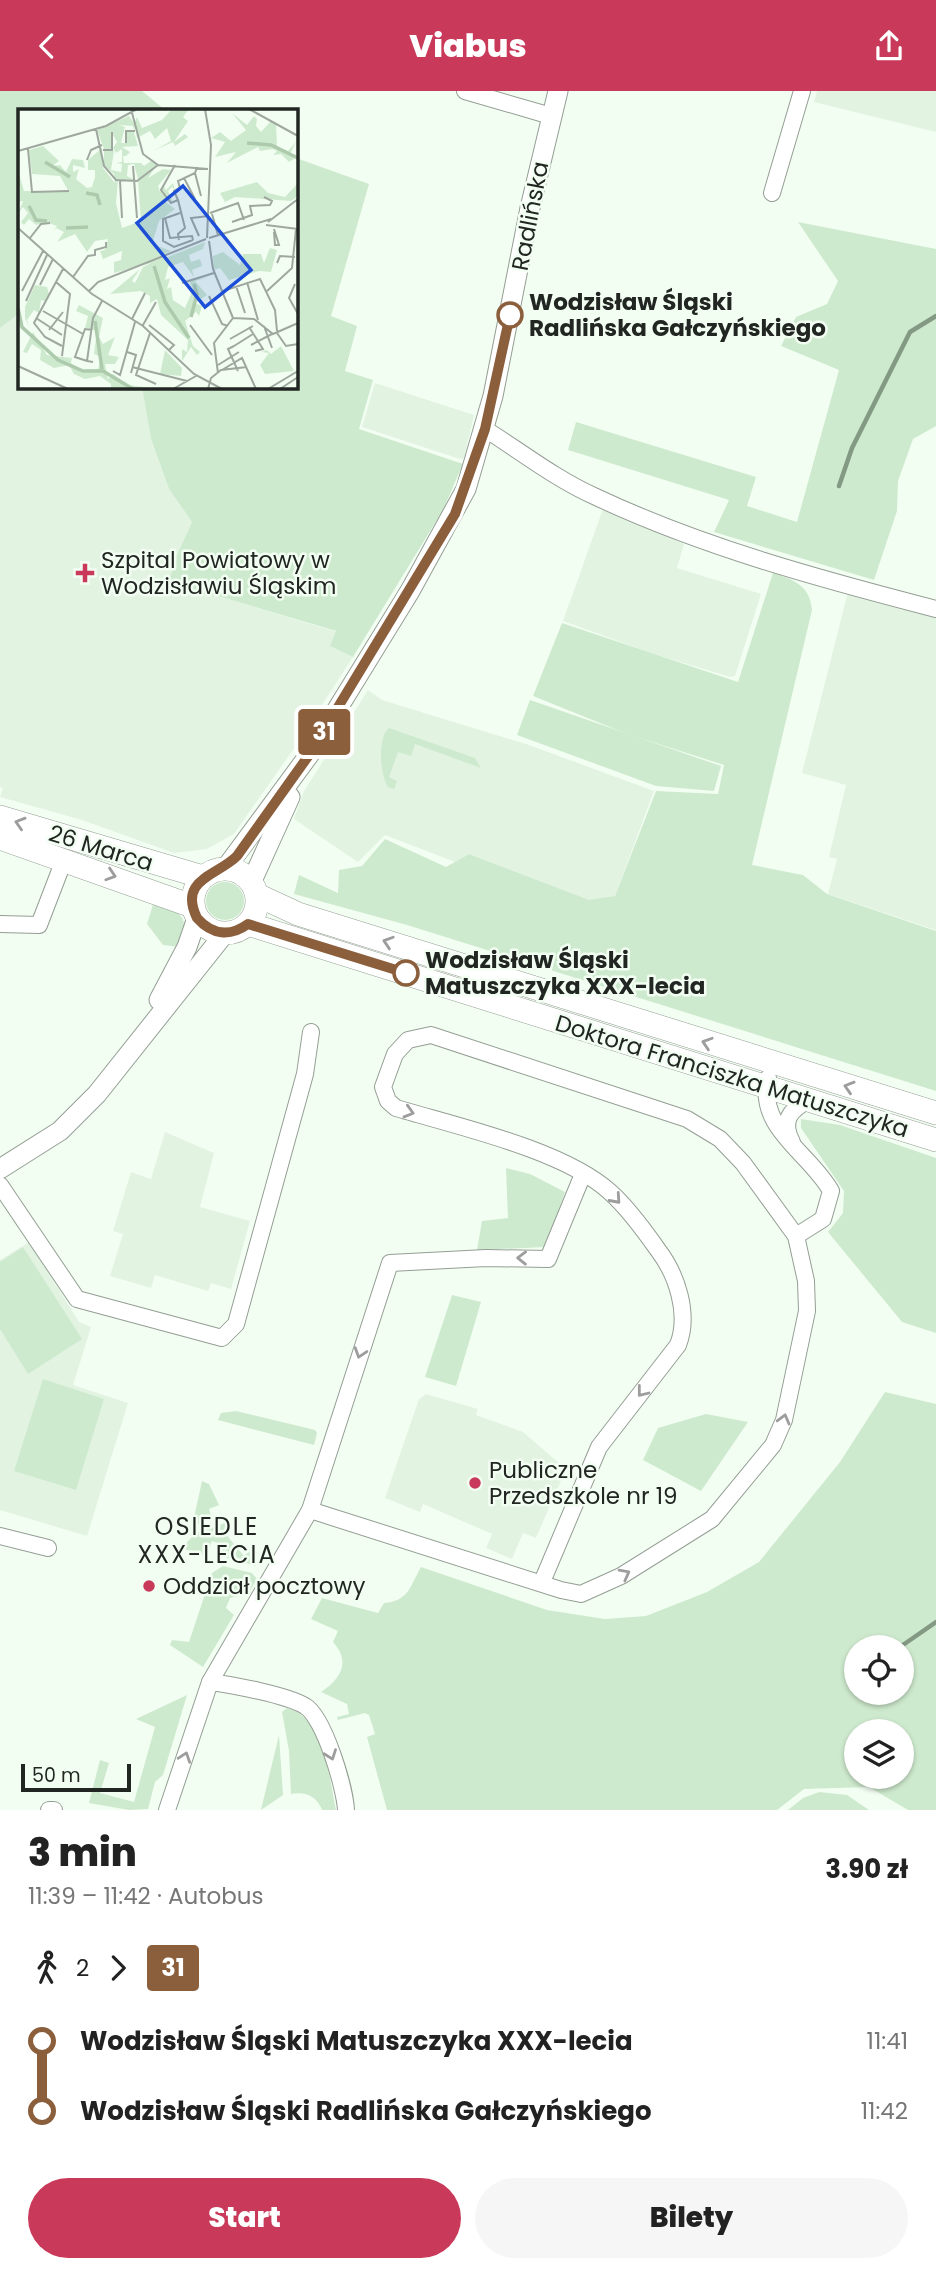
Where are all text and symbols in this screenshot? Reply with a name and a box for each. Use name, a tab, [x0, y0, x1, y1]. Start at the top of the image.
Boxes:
text: Viabus	[409, 23, 527, 68]
icon: back	[28, 27, 66, 65]
icon: share	[870, 27, 908, 65]
inset map	[18, 109, 298, 389]
street label: Radlińska	[504, 159, 556, 273]
place label: Wodzisław Śląski Radlińska Gałczyńskiego	[529, 286, 826, 344]
marker: Wodzisław Śląski Radlińska Gałczyńskiego	[497, 302, 523, 328]
place label: Szpital Powiatowy w Wodzisławiu Śląskim	[101, 544, 336, 602]
marker: Szpital Powiatowy w Wodzisławiu Śląskim	[75, 563, 95, 583]
line badge: 31	[292, 709, 356, 755]
text: 31	[312, 715, 336, 748]
one-way arrow	[14, 817, 26, 832]
street label: 26 Marca	[45, 817, 157, 879]
one-way arrow	[104, 867, 117, 881]
one-way arrow	[382, 936, 394, 951]
place label: Wodzisław Śląski Matuszczyka XXX-lecia	[425, 944, 705, 1002]
marker: Wodzisław Śląski Matuszczyka XXX-lecia	[393, 960, 419, 986]
street label: Doktora Franciszka Matuszczyka	[551, 1007, 913, 1145]
one-way arrow	[701, 1037, 713, 1051]
one-way arrow	[843, 1080, 855, 1095]
one-way arrow	[402, 1103, 414, 1118]
one-way arrow	[608, 1191, 620, 1204]
one-way arrow	[517, 1251, 528, 1266]
one-way arrow	[354, 1346, 368, 1358]
one-way arrow	[637, 1384, 650, 1396]
one-way arrow	[776, 1413, 790, 1425]
place label: Publiczne Przedszkole nr 19	[489, 1454, 678, 1512]
marker: Publiczne Przedszkole nr 19	[467, 1475, 483, 1491]
district label: OSIEDLE XXX-LECIA	[137, 1510, 277, 1571]
one-way arrow	[617, 1568, 630, 1582]
place label: Oddział pocztowy	[163, 1570, 365, 1602]
marker: Oddział pocztowy	[141, 1578, 157, 1594]
map controls	[844, 1635, 914, 1789]
button: locate	[844, 1635, 914, 1705]
button: layers	[844, 1719, 914, 1789]
one-way arrow	[323, 1749, 337, 1761]
one-way arrow	[177, 1751, 191, 1764]
scale bar	[21, 1761, 131, 1793]
text: 50 m	[32, 1762, 81, 1789]
text: 3 min	[28, 1826, 137, 1879]
text: 3.90 zł	[825, 1851, 908, 1887]
text: 11:39 – 11:42 · Autobus	[28, 1880, 264, 1912]
icon: walk	[28, 1949, 66, 1987]
icon: forward	[99, 1949, 137, 1987]
text: 31	[161, 1951, 185, 1984]
text: 2	[76, 1952, 89, 1984]
text: Wodzisław Śląski Matuszczyka XXX-lecia	[80, 2023, 633, 2059]
text: 11:41	[867, 2025, 908, 2057]
text: Wodzisław Śląski Radlińska Gałczyńskiego	[80, 2093, 651, 2129]
text: 11:42	[861, 2095, 908, 2127]
button: Start	[28, 2178, 461, 2258]
button: Bilety	[475, 2178, 908, 2258]

